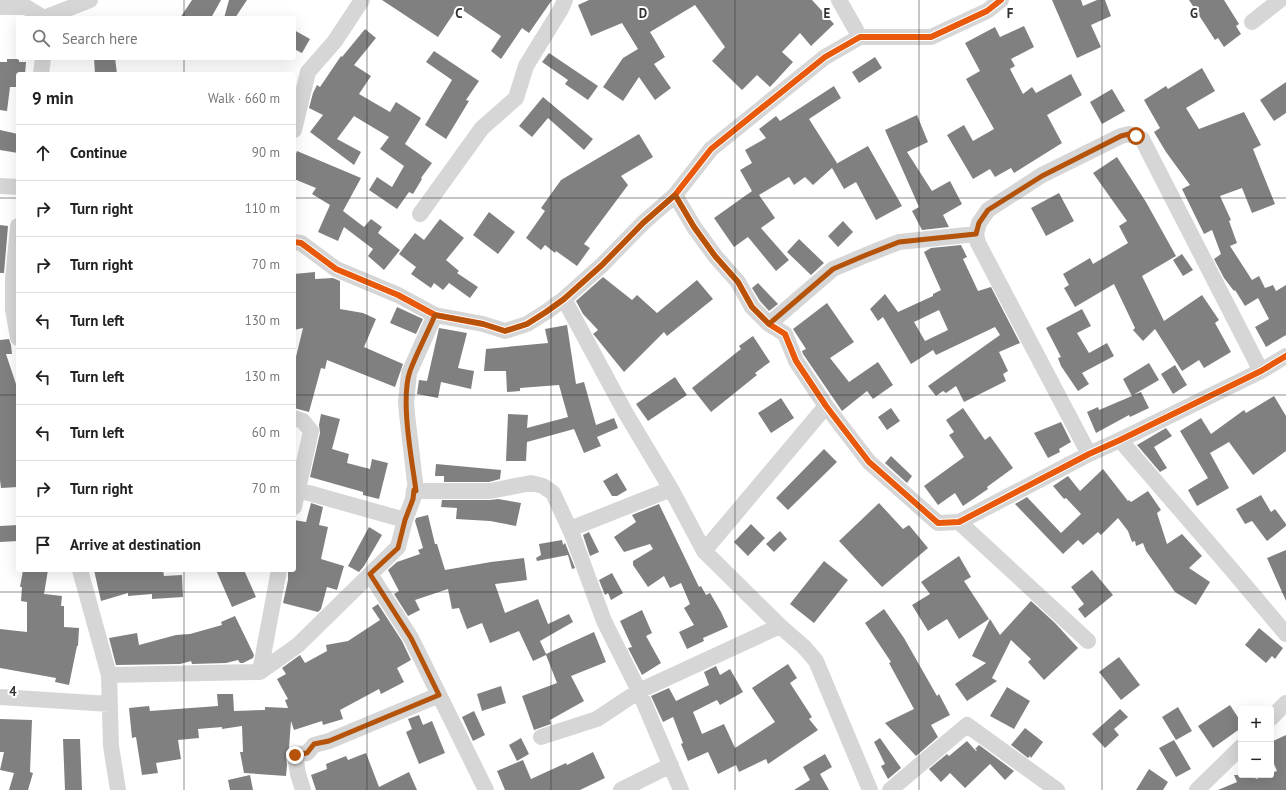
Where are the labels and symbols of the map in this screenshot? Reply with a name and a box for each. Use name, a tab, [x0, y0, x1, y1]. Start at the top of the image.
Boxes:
text: C	[455, 5, 463, 22]
text: D	[639, 5, 647, 22]
text: E	[824, 5, 831, 22]
text: F	[1007, 5, 1014, 22]
text: G	[1190, 5, 1198, 22]
route start	[1127, 127, 1145, 145]
text: 4	[9, 683, 17, 700]
route end	[286, 746, 304, 764]

